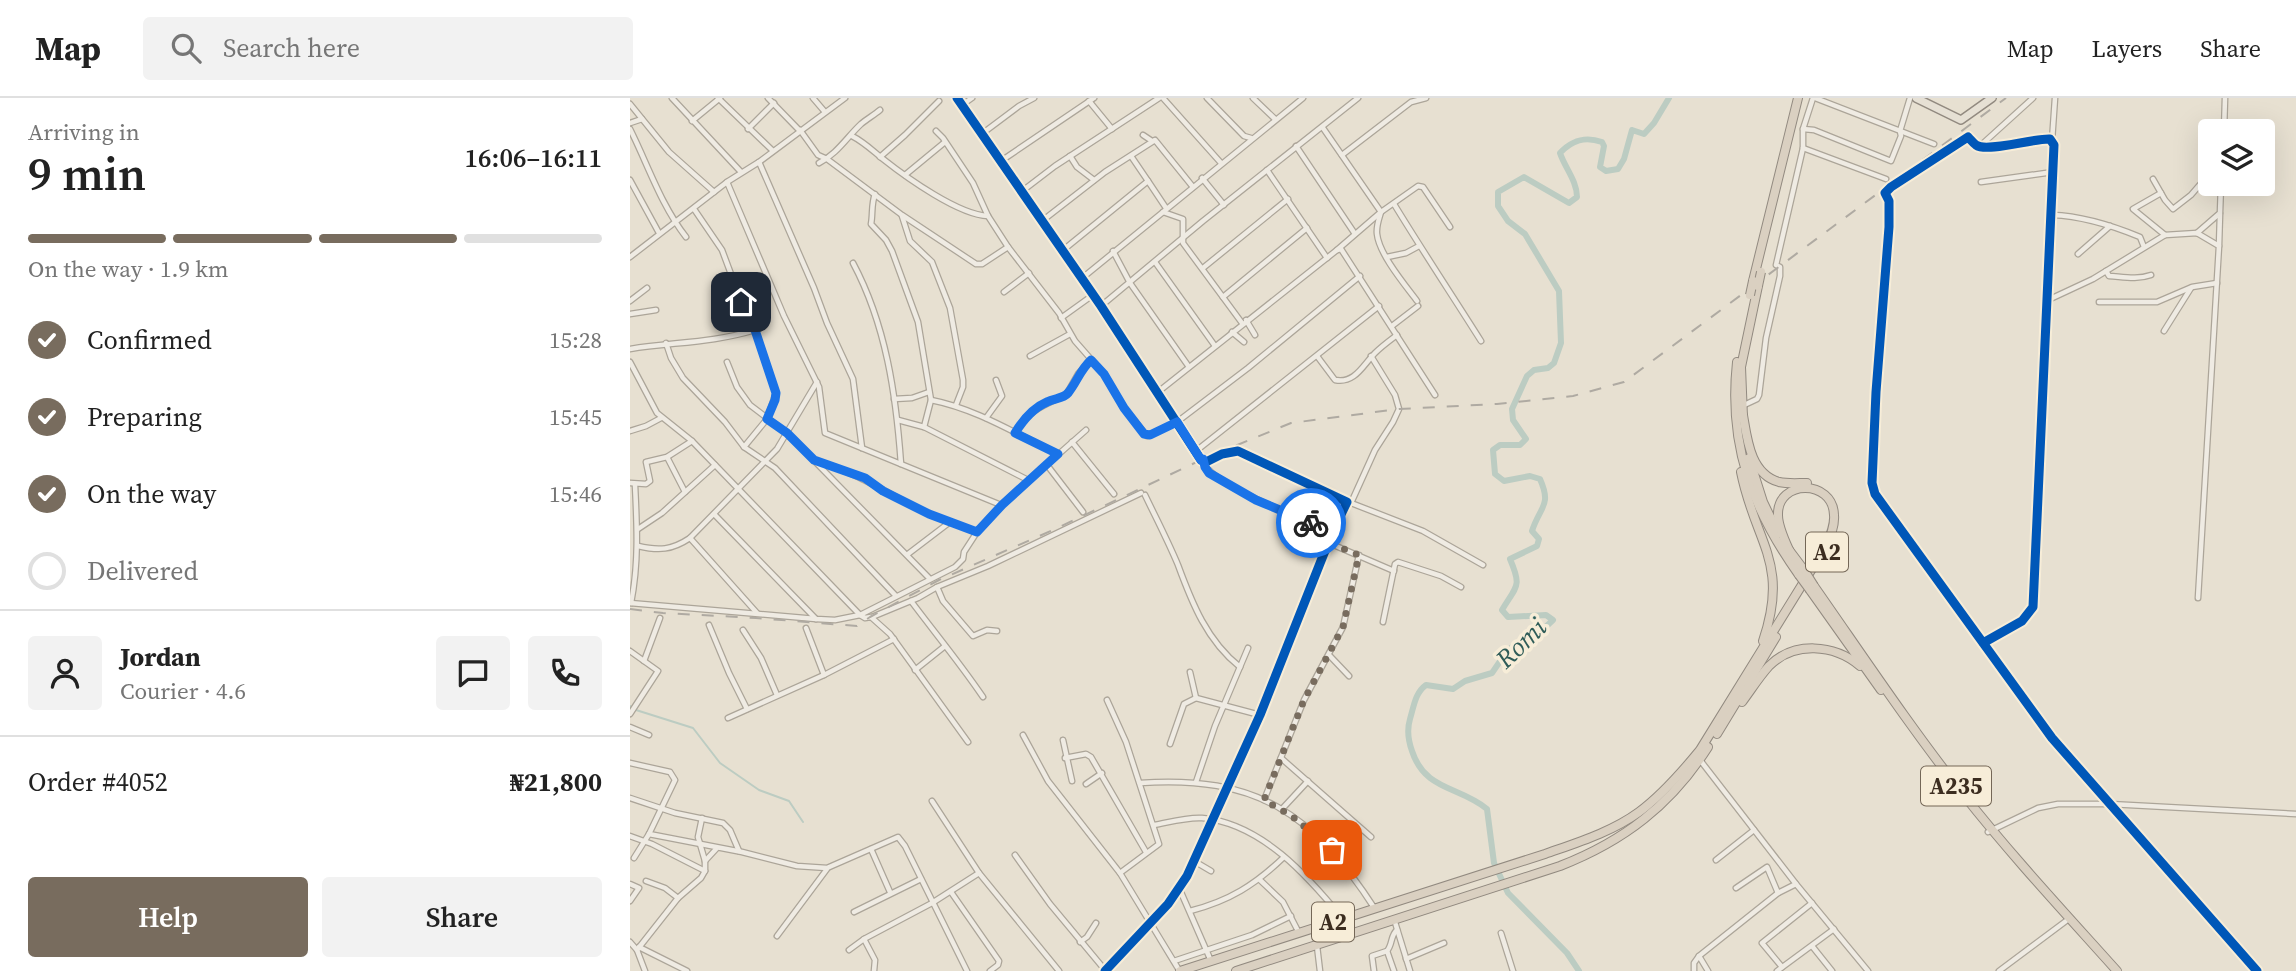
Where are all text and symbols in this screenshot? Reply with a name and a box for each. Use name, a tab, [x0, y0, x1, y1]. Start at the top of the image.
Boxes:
search box	[143, 17, 633, 80]
text: Map	[35, 26, 101, 71]
icon: search	[167, 29, 205, 67]
text: Search here	[223, 30, 360, 66]
text: Map	[2007, 32, 2054, 65]
text: Layers	[2092, 32, 2162, 65]
text: Share	[2200, 32, 2261, 65]
text: Arriving in	[28, 116, 140, 148]
map controls	[2198, 119, 2275, 196]
button: layers	[2198, 119, 2275, 196]
text: 16:06–16:11	[465, 140, 602, 176]
text: 9 min	[28, 142, 146, 205]
text: On the way · 1.9 km	[28, 253, 229, 285]
pin	[711, 272, 771, 332]
icon: home	[722, 283, 760, 321]
icon: check	[28, 321, 66, 359]
text: Confirmed	[87, 322, 212, 358]
text: 15:28	[549, 324, 602, 356]
icon: check	[28, 398, 66, 436]
text: Preparing	[87, 399, 202, 435]
text: 15:45	[549, 401, 602, 433]
icon: check	[28, 475, 66, 513]
text: On the way	[87, 476, 216, 512]
text: 15:46	[549, 478, 602, 510]
courier	[1276, 488, 1346, 558]
icon: bike	[1292, 504, 1330, 542]
road number: A2	[1806, 533, 1848, 572]
text: Delivered	[87, 553, 198, 589]
water label: Romi	[1487, 610, 1555, 677]
button: person	[28, 636, 102, 710]
button: chat	[436, 636, 510, 710]
button: phone	[528, 636, 602, 710]
text: Jordan	[120, 639, 201, 675]
text: Courier · 4.6	[120, 675, 246, 707]
text: Order #4052	[28, 764, 168, 800]
text: ₦21,800	[510, 764, 602, 800]
road number: A235	[1921, 766, 1991, 806]
pin	[1302, 820, 1362, 880]
icon: bag	[1313, 831, 1351, 869]
button: Help	[28, 877, 308, 957]
button: Share	[322, 877, 602, 957]
road number: A2	[1312, 902, 1354, 942]

